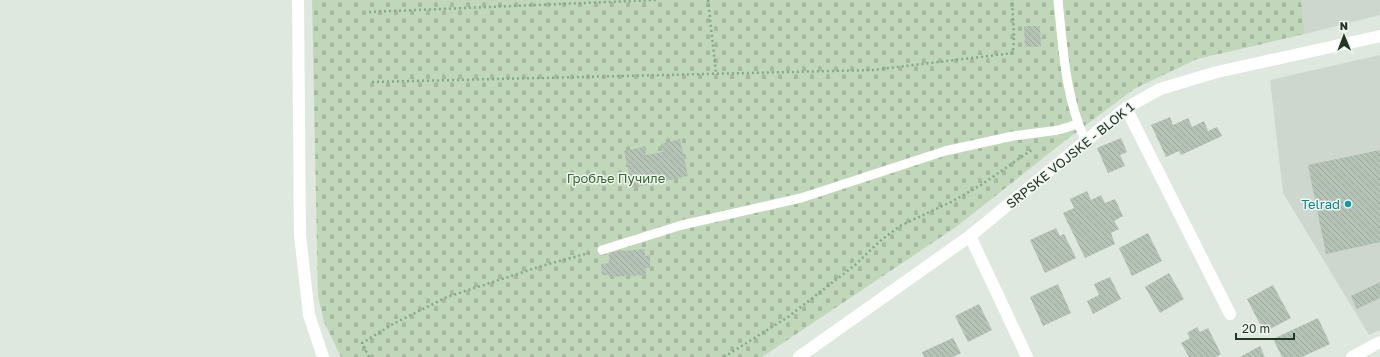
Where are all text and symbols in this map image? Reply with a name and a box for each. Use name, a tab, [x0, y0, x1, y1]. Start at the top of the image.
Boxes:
north arrow	[1324, 16, 1364, 56]
text: N	[1340, 19, 1348, 32]
street label: SRPSKE VOJSKE - BLOK 1	[1003, 98, 1137, 212]
park label: Гробље Пучиле	[567, 170, 665, 186]
place label: Telrad	[1301, 196, 1340, 212]
marker: Telrad	[1343, 199, 1353, 209]
scale bar	[1236, 315, 1294, 341]
text: 20 m	[1242, 321, 1270, 336]

